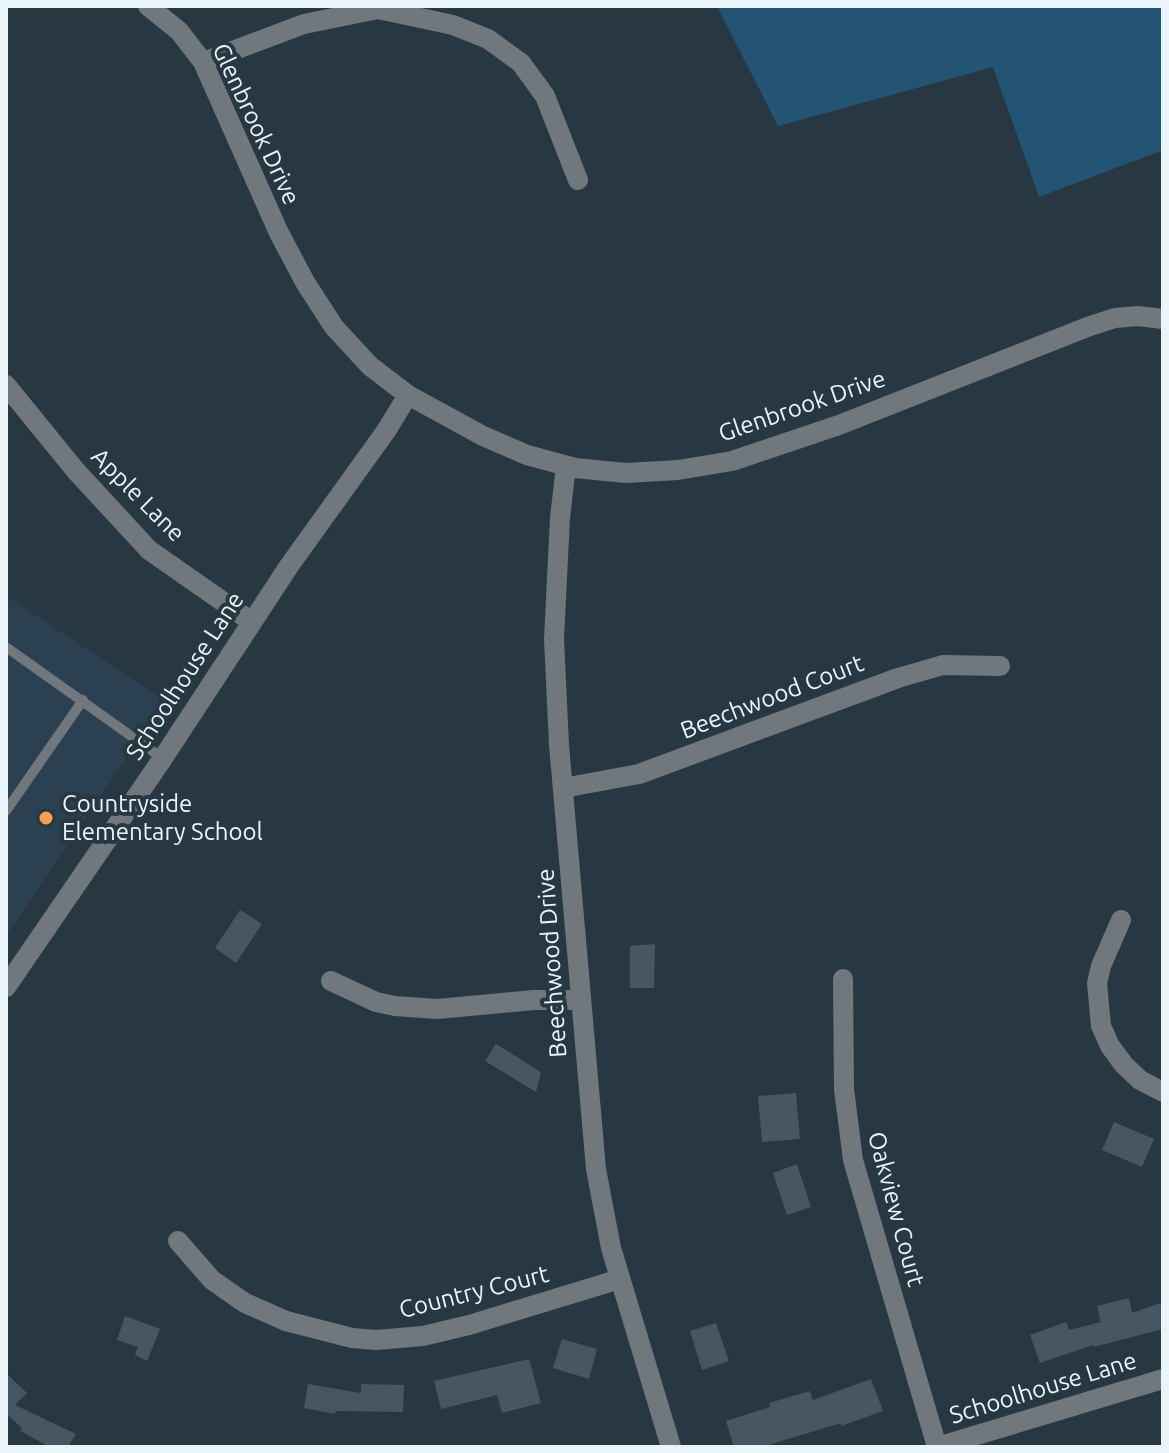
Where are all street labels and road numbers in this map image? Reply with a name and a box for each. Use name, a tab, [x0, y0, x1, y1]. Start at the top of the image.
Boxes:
street label: Glenbrook Drive	[206, 39, 306, 209]
street label: Glenbrook Drive	[715, 364, 889, 448]
street label: Apple Lane	[85, 442, 191, 548]
street label: Schoolhouse Lane	[120, 587, 250, 765]
street label: Beechwood Court	[676, 649, 868, 745]
street label: Beechwood Drive	[531, 867, 573, 1059]
street label: Oakview Court	[862, 1128, 930, 1290]
street label: Country Court	[396, 1259, 552, 1325]
street label: Schoolhouse Lane	[946, 1346, 1140, 1430]

